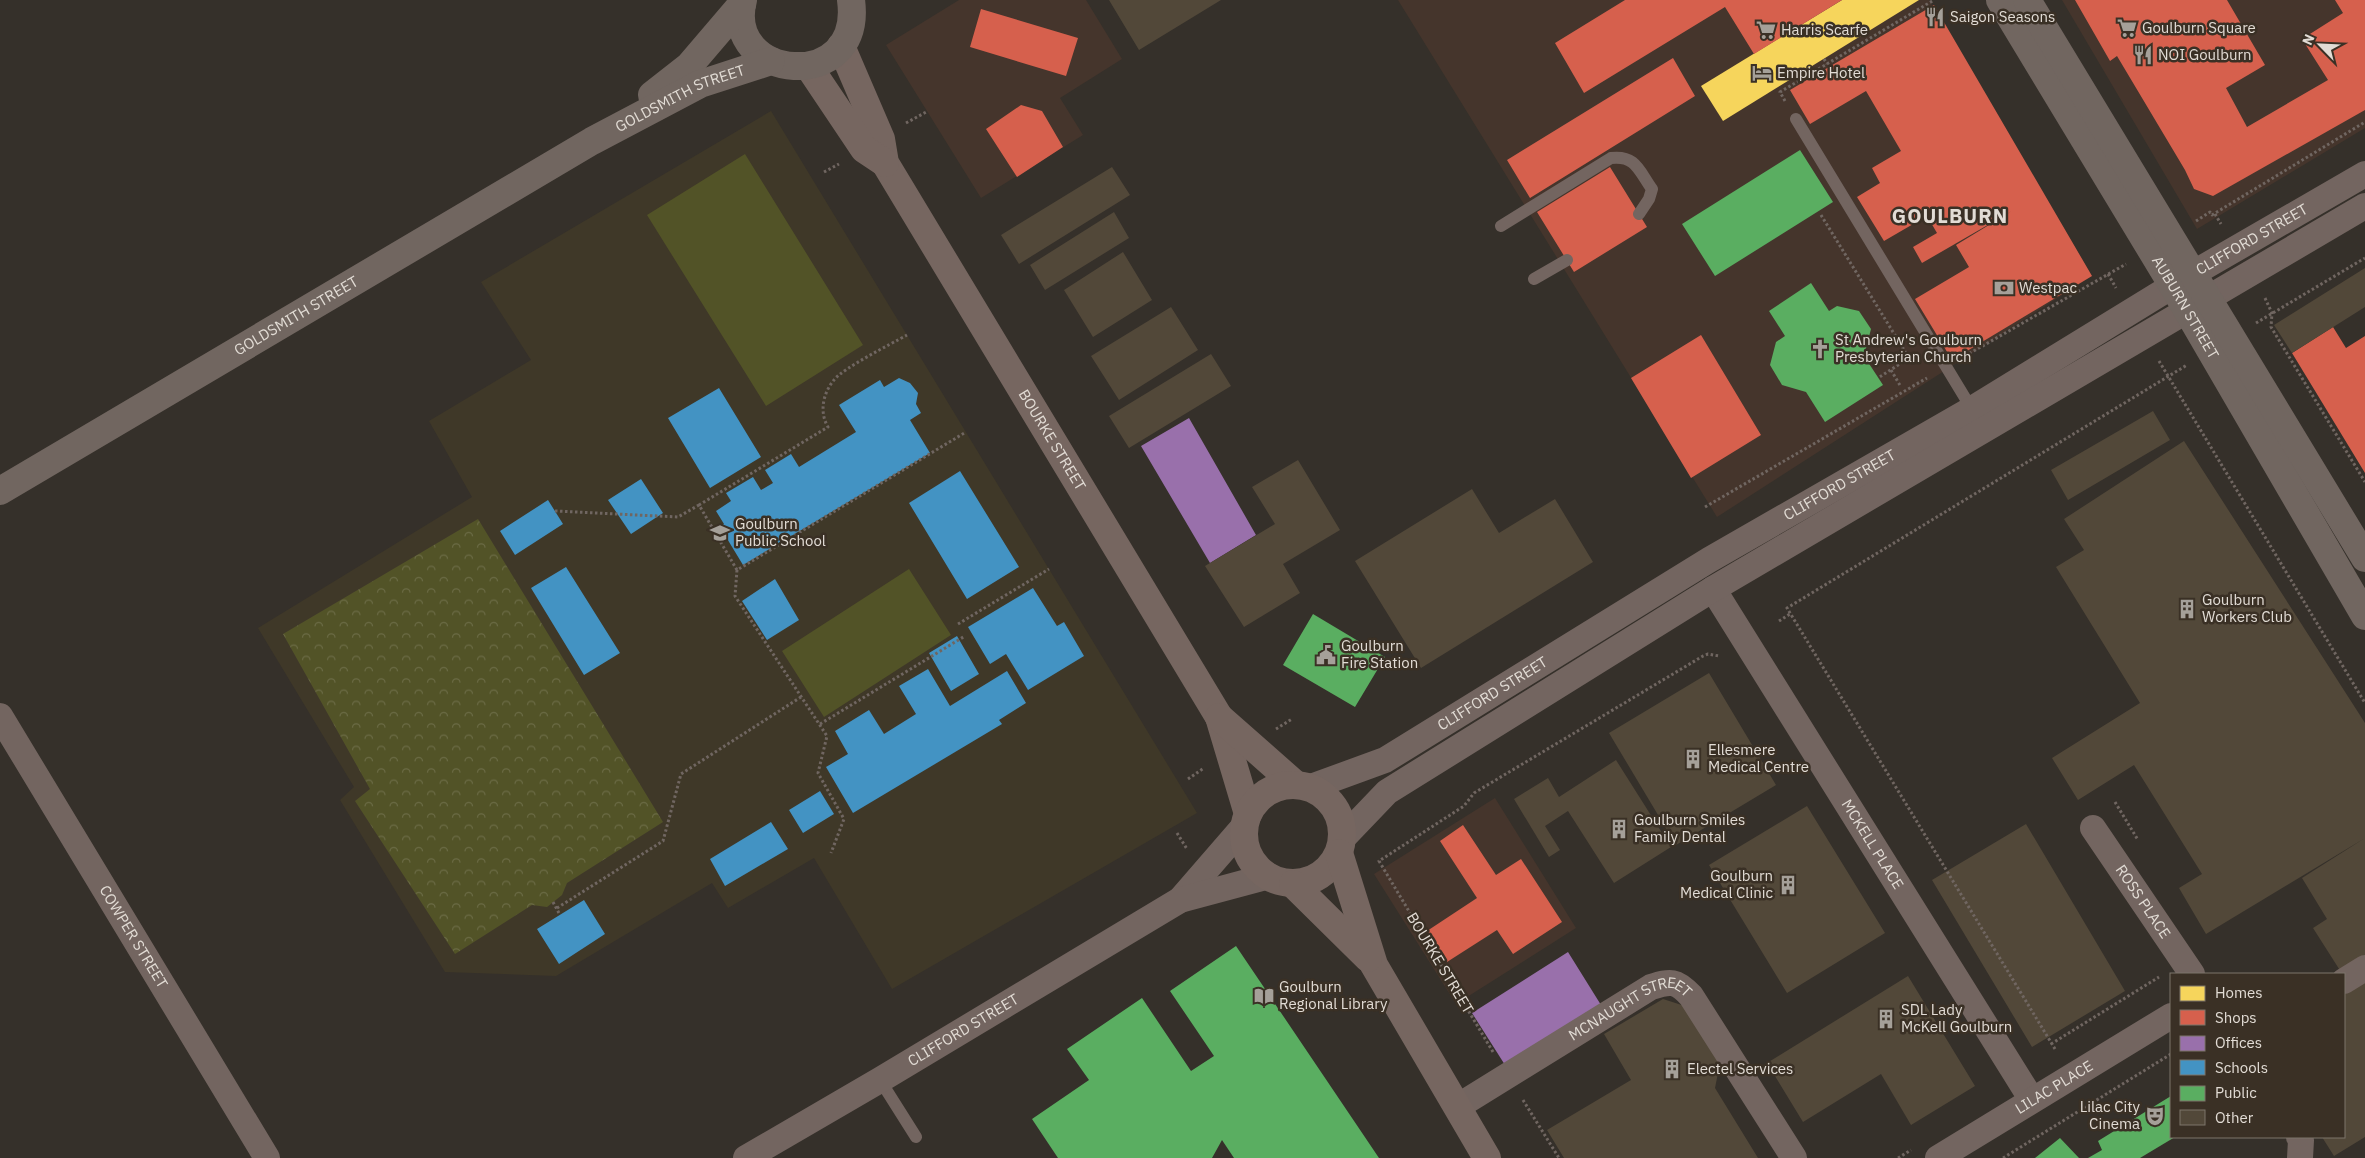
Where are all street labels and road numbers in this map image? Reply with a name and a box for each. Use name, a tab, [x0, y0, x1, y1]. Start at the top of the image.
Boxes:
street label: GOLDSMITH STREET	[612, 60, 748, 136]
street label: CLIFFORD STREET	[2192, 199, 2311, 279]
street label: AUBURN STREET	[2148, 252, 2224, 362]
street label: GOLDSMITH STREET	[230, 271, 362, 360]
street label: BOURKE STREET	[1015, 386, 1090, 494]
street label: CLIFFORD STREET	[1780, 445, 1899, 524]
street label: CLIFFORD STREET	[1434, 652, 1551, 734]
street label: MCKELL PLACE	[1838, 795, 1908, 893]
street label: ROSS PLACE	[2112, 861, 2175, 942]
street label: COWPER STREET	[95, 882, 172, 992]
street label: BOURKE STREET	[1403, 909, 1478, 1017]
street label: MCNAUGHT STREET	[1565, 973, 1697, 1045]
street label: CLIFFORD STREET	[904, 989, 1022, 1070]
street label: LILAC PLACE	[2011, 1056, 2096, 1118]

